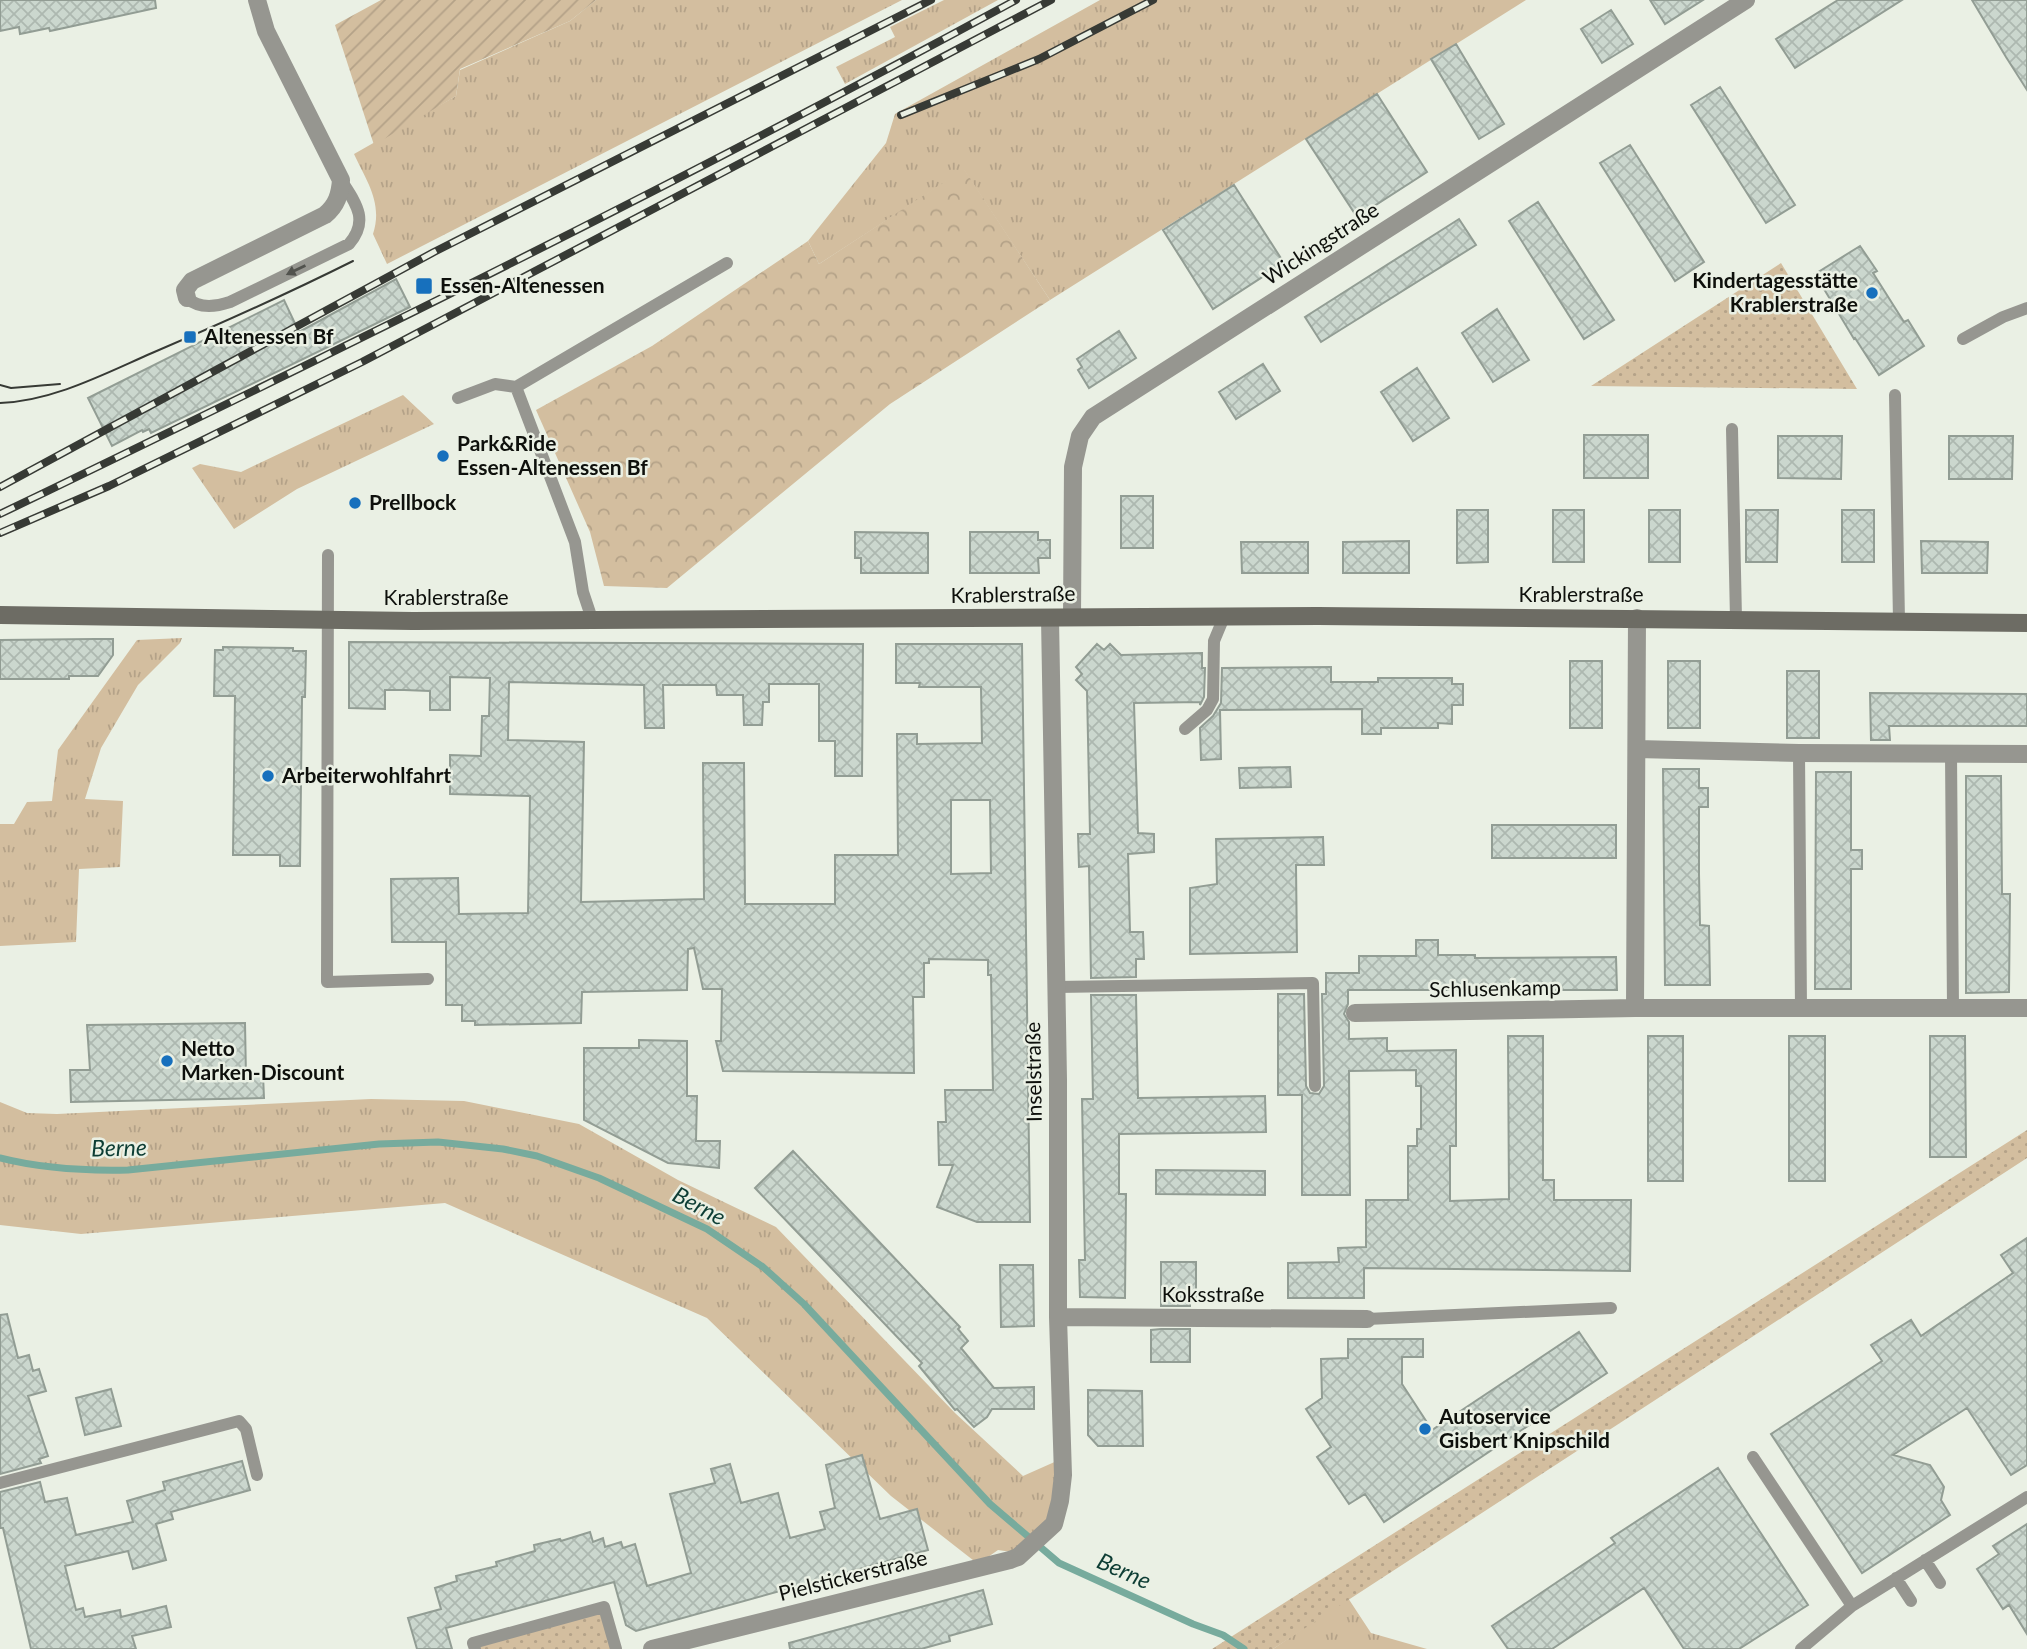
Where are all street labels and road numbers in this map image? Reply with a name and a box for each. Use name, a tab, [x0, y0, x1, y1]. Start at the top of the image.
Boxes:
street label: Wickingstraße	[1258, 196, 1383, 289]
street label: Krablerstraße	[950, 580, 1076, 607]
street label: Krablerstraße	[1518, 581, 1644, 606]
street label: Krablerstraße	[383, 584, 509, 609]
street label: Schlusenkamp	[1429, 974, 1561, 1001]
street label: Inselstraße	[1019, 1022, 1046, 1122]
street label: Koksstraße	[1162, 1281, 1264, 1306]
street label: Pielstickerstraße	[776, 1544, 930, 1605]

